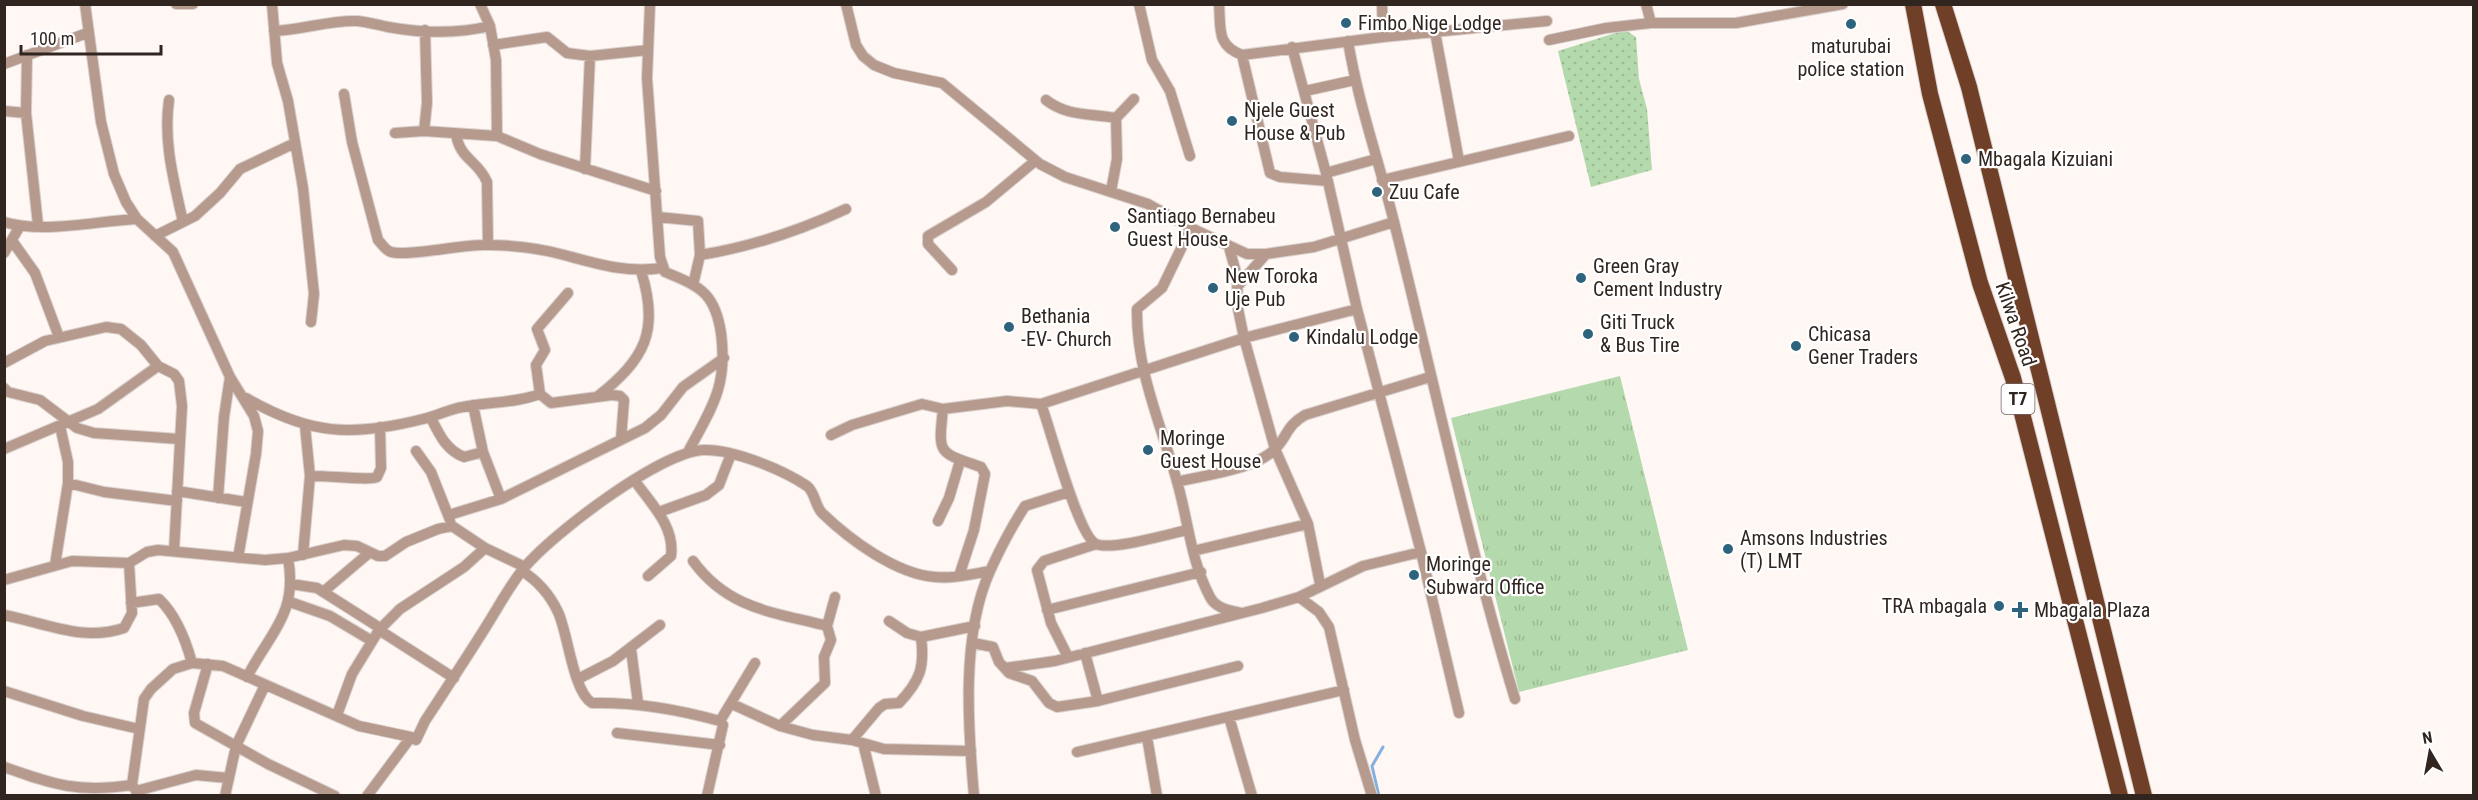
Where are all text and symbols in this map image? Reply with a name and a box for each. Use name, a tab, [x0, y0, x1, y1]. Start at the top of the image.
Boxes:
place label: Fimbo Nige Lodge	[1358, 11, 1501, 35]
marker: Fimbo Nige Lodge	[1339, 16, 1353, 30]
marker: maturubai police station	[1844, 17, 1858, 31]
scale bar	[21, 18, 160, 56]
text: 100 m	[30, 28, 74, 49]
place label: maturubai police station	[1797, 34, 1905, 81]
place label: Njele Guest House & Pub	[1244, 98, 1345, 145]
marker: Njele Guest House & Pub	[1225, 114, 1239, 128]
place label: Mbagala Kizuiani	[1978, 147, 2113, 171]
marker: Mbagala Kizuiani	[1959, 152, 1973, 166]
place label: Zuu Cafe	[1389, 180, 1460, 204]
marker: Zuu Cafe	[1370, 185, 1384, 199]
place label: Santiago Bernabeu Guest House	[1127, 204, 1276, 251]
marker: Santiago Bernabeu Guest House	[1108, 220, 1122, 234]
place label: Green Gray Cement Industry	[1593, 254, 1722, 301]
place label: New Toroka Uje Pub	[1225, 264, 1318, 311]
marker: Green Gray Cement Industry	[1574, 271, 1588, 285]
street label: Kilwa Road	[1990, 279, 2042, 369]
marker: New Toroka Uje Pub	[1206, 281, 1220, 295]
place label: Bethania -EV- Church	[1021, 304, 1112, 351]
place label: Giti Truck & Bus Tire	[1600, 310, 1680, 357]
marker: Bethania -EV- Church	[1002, 320, 1016, 334]
place label: Chicasa Gener Traders	[1808, 322, 1918, 369]
place label: Kindalu Lodge	[1306, 325, 1418, 349]
marker: Giti Truck & Bus Tire	[1581, 327, 1595, 341]
marker: Kindalu Lodge	[1287, 330, 1301, 344]
marker: Chicasa Gener Traders	[1789, 339, 1803, 353]
road number: T7	[2002, 384, 2034, 414]
place label: Moringe Guest House	[1160, 426, 1261, 473]
marker: Moringe Guest House	[1141, 443, 1155, 457]
place label: Amsons Industries (T) LMT	[1740, 526, 1888, 573]
marker: Amsons Industries (T) LMT	[1721, 542, 1735, 556]
place label: Moringe Subward Office	[1426, 552, 1544, 599]
marker: Moringe Subward Office	[1407, 568, 1421, 582]
place label: TRA mbagala	[1882, 594, 1987, 618]
place label: Mbagala Plaza	[2034, 598, 2150, 622]
marker: TRA mbagala	[1992, 599, 2006, 613]
marker: Mbagala Plaza	[2011, 601, 2029, 619]
north arrow	[2400, 722, 2460, 782]
text: N	[2421, 728, 2434, 748]

